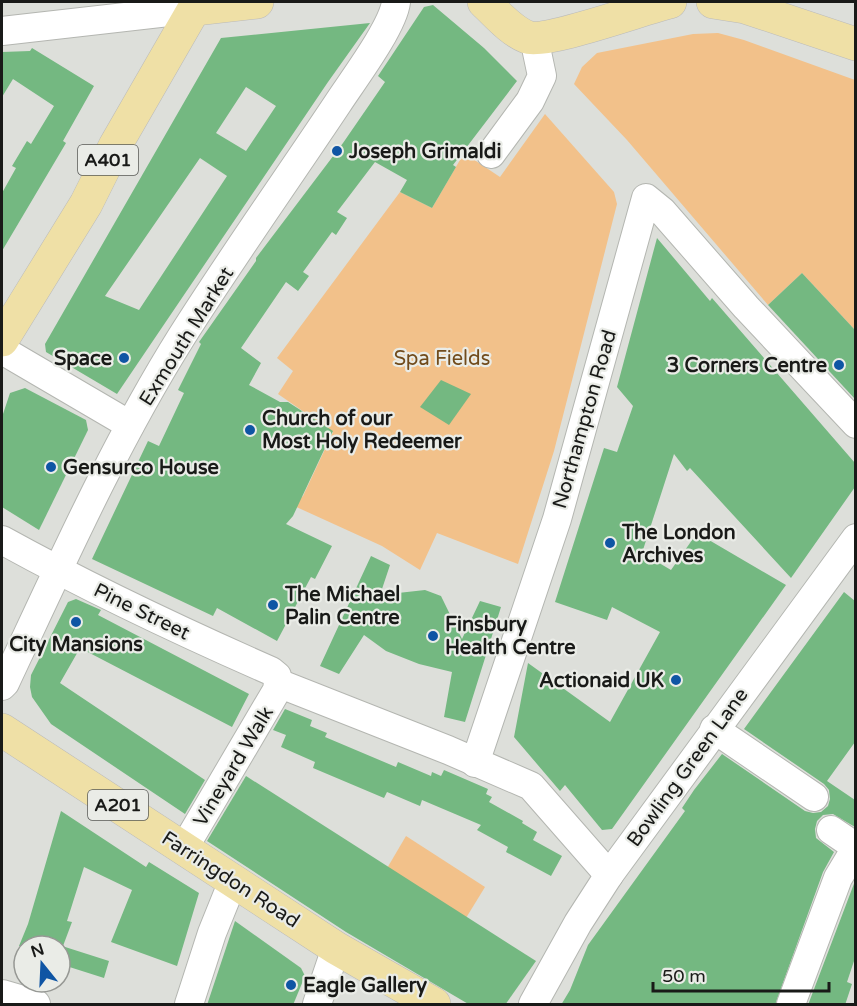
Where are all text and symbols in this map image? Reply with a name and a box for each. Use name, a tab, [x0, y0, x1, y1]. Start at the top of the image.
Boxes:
place label: Joseph Grimaldi	[348, 140, 501, 164]
marker: Joseph Grimaldi	[330, 144, 344, 158]
road number: A401	[78, 145, 138, 175]
street label: Exmouth Market	[134, 262, 239, 410]
street label: Northampton Road	[548, 327, 622, 511]
place label: Space	[54, 347, 112, 371]
park label: Spa Fields	[394, 347, 490, 371]
marker: Space	[117, 351, 131, 365]
place label: 3 Corners Centre	[667, 354, 827, 378]
marker: 3 Corners Centre	[832, 358, 846, 372]
place label: Church of our Most Holy Redeemer	[262, 407, 462, 454]
marker: Church of our Most Holy Redeemer	[243, 423, 257, 437]
place label: Gensurco House	[63, 456, 219, 480]
marker: Gensurco House	[44, 460, 58, 474]
place label: The London Archives	[621, 521, 736, 568]
marker: The London Archives	[603, 536, 617, 550]
street label: Pine Street	[90, 578, 194, 646]
place label: The Michael Palin Centre	[284, 583, 400, 630]
marker: The Michael Palin Centre	[266, 598, 280, 612]
place label: Finsbury Health Centre	[445, 613, 576, 660]
marker: City Mansions	[69, 615, 83, 629]
marker: Finsbury Health Centre	[426, 629, 440, 643]
place label: City Mansions	[9, 633, 143, 657]
place label: Actionaid UK	[539, 669, 665, 693]
marker: Actionaid UK	[669, 673, 683, 687]
street label: Bowling Green Lane	[622, 684, 753, 852]
street label: Vineyard Walk	[189, 702, 279, 831]
road number: A201	[88, 790, 148, 820]
street label: Farringdon Road	[157, 826, 304, 933]
north arrow	[12, 934, 72, 994]
text: N	[28, 939, 47, 962]
scale bar	[653, 955, 828, 993]
text: 50 m	[662, 965, 706, 987]
place label: Eagle Gallery	[303, 974, 427, 998]
marker: Eagle Gallery	[284, 978, 298, 992]

